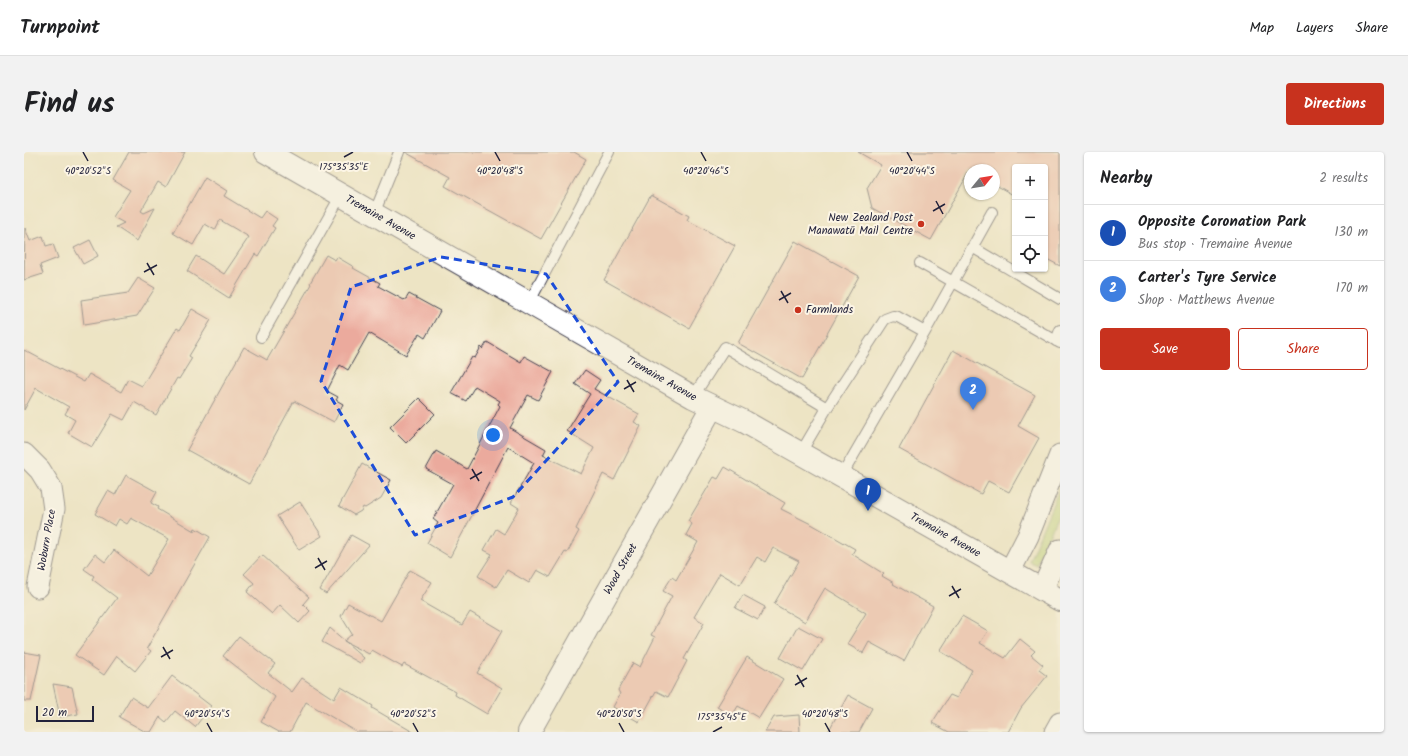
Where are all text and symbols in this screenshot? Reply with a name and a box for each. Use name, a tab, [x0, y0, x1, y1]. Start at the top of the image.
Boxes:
text: Turnpoint	[20, 13, 100, 43]
text: Map	[1250, 17, 1274, 39]
text: Layers	[1296, 17, 1334, 39]
text: Share	[1356, 17, 1388, 39]
text: Find us	[24, 82, 115, 127]
button: Directions	[1286, 83, 1384, 125]
text: 175°35'35"E	[319, 159, 370, 175]
text: 40°20'52"S	[65, 163, 112, 179]
text: 40°20'48"S	[477, 163, 524, 179]
text: 40°20'46"S	[683, 163, 730, 179]
text: 40°20'44"S	[889, 163, 936, 179]
north arrow	[964, 164, 1000, 200]
map controls	[1012, 164, 1048, 272]
button: +	[1012, 164, 1048, 200]
text: Nearby	[1100, 165, 1152, 192]
text: 2 results	[1320, 168, 1368, 189]
street label: Tremaine Avenue	[342, 190, 419, 245]
button: −	[1012, 200, 1048, 236]
place label: New Zealand Post Manawatū Mail Centre	[808, 209, 914, 240]
text: Opposite Coronation Park	[1138, 210, 1306, 234]
marker: New Zealand Post Manawatū Mail Centre	[916, 219, 926, 229]
text: 1	[1111, 222, 1115, 243]
text: 130 m	[1334, 222, 1368, 243]
text: Bus stop · Tremaine Avenue	[1138, 234, 1292, 255]
button: locate	[1012, 236, 1048, 272]
text: Carter's Tyre Service	[1138, 266, 1276, 290]
text: 2	[1109, 278, 1117, 299]
text: 170 m	[1336, 278, 1368, 299]
text: Shop · Matthews Avenue	[1138, 290, 1275, 311]
place label: Farmlands	[806, 301, 854, 319]
marker: Farmlands	[793, 305, 803, 315]
button: Save	[1100, 328, 1230, 370]
button: Share	[1238, 328, 1368, 370]
street label: Tremaine Avenue	[623, 352, 700, 406]
pin: 2	[960, 377, 986, 410]
your location	[483, 425, 503, 445]
pin: 1	[855, 478, 881, 511]
street label: Woburn Place	[33, 508, 61, 572]
street label: Tremaine Avenue	[907, 508, 984, 562]
street label: Wood Street	[599, 539, 643, 598]
scale bar	[36, 704, 94, 723]
text: 20 m	[42, 704, 67, 722]
text: 40°20'54"S	[184, 706, 231, 722]
text: 40°20'52"S	[390, 706, 437, 722]
text: 40°20'50"S	[596, 706, 642, 722]
text: 40°20'48"S	[802, 706, 849, 722]
text: 175°35'45"E	[697, 709, 748, 725]

